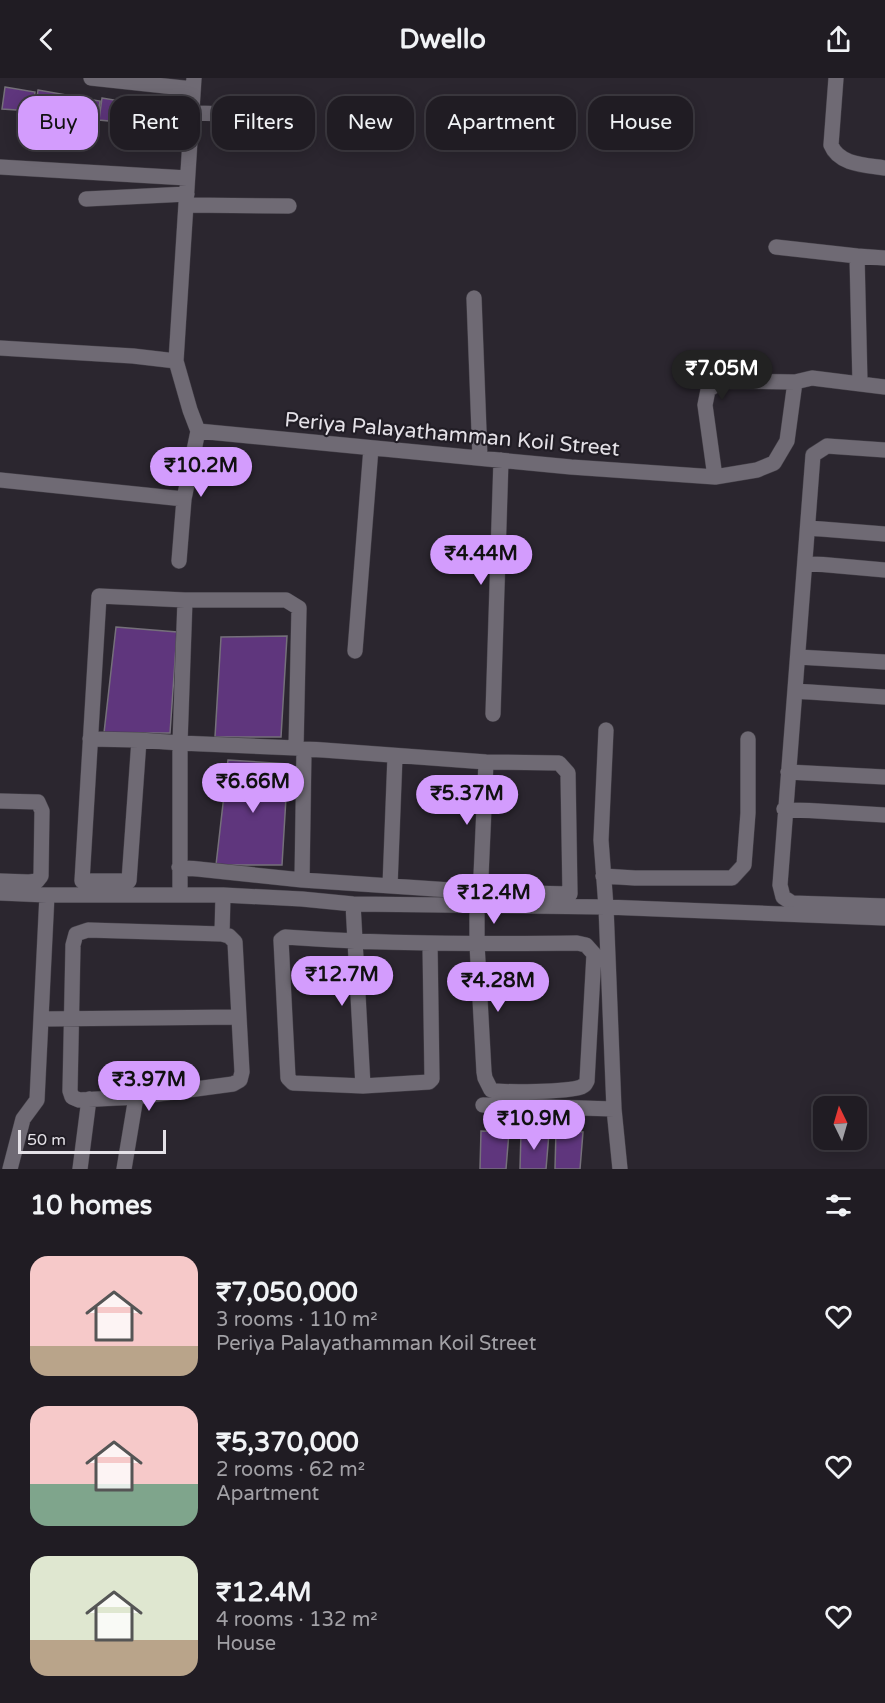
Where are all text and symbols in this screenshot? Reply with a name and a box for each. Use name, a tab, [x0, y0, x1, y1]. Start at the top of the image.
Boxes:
icon: back	[30, 23, 63, 56]
text: Dwello	[399, 23, 486, 56]
icon: share	[822, 23, 855, 56]
chip: Buy	[18, 96, 98, 150]
chip: Rent	[110, 96, 200, 150]
chip: Filters	[212, 96, 315, 150]
chip: New	[327, 96, 414, 150]
chip: Apartment	[426, 96, 576, 150]
chip: House	[588, 96, 693, 150]
pin: ₹7.05M	[673, 350, 771, 401]
text: ₹7.05M	[686, 357, 758, 381]
street label: Periya Palayathamman Koil Street	[283, 407, 621, 462]
pin: ₹10.2M	[152, 447, 250, 498]
text: ₹10.2M	[164, 454, 238, 478]
pin: ₹4.44M	[432, 535, 530, 586]
text: ₹4.44M	[444, 542, 518, 566]
pin: ₹6.66M	[204, 763, 302, 814]
text: ₹6.66M	[216, 770, 290, 794]
pin: ₹5.37M	[418, 775, 516, 826]
text: ₹5.37M	[430, 782, 504, 806]
pin: ₹12.4M	[445, 874, 543, 925]
text: ₹12.4M	[457, 881, 531, 905]
pin: ₹12.7M	[293, 956, 391, 1007]
pin: ₹4.28M	[449, 962, 547, 1013]
text: ₹12.7M	[305, 963, 379, 987]
text: ₹4.28M	[461, 969, 535, 993]
pin: ₹3.97M	[100, 1061, 198, 1112]
text: ₹3.97M	[112, 1068, 186, 1092]
north arrow	[813, 1096, 867, 1150]
map controls	[813, 1096, 867, 1150]
pin: ₹10.9M	[485, 1100, 583, 1151]
text: ₹10.9M	[497, 1107, 571, 1131]
scale bar	[18, 1127, 166, 1154]
text: 50 m	[27, 1130, 66, 1150]
icon: filters	[822, 1189, 855, 1222]
text: 10 homes	[30, 1190, 152, 1221]
text: ₹7,050,000	[216, 1277, 358, 1308]
icon: home	[78, 1280, 150, 1352]
icon: heart	[822, 1300, 855, 1333]
text: 3 rooms · 110 m²	[216, 1308, 378, 1332]
text: Periya Palayathamman Koil Street	[216, 1332, 536, 1356]
text: ₹5,370,000	[216, 1427, 359, 1458]
icon: home	[78, 1430, 150, 1502]
icon: heart	[822, 1450, 855, 1483]
text: 2 rooms · 62 m²	[216, 1458, 365, 1482]
text: Apartment	[216, 1482, 319, 1506]
text: ₹12.4M	[216, 1577, 312, 1608]
icon: home	[78, 1580, 150, 1652]
icon: heart	[822, 1600, 855, 1633]
text: 4 rooms · 132 m²	[216, 1608, 378, 1632]
text: House	[216, 1632, 276, 1656]

